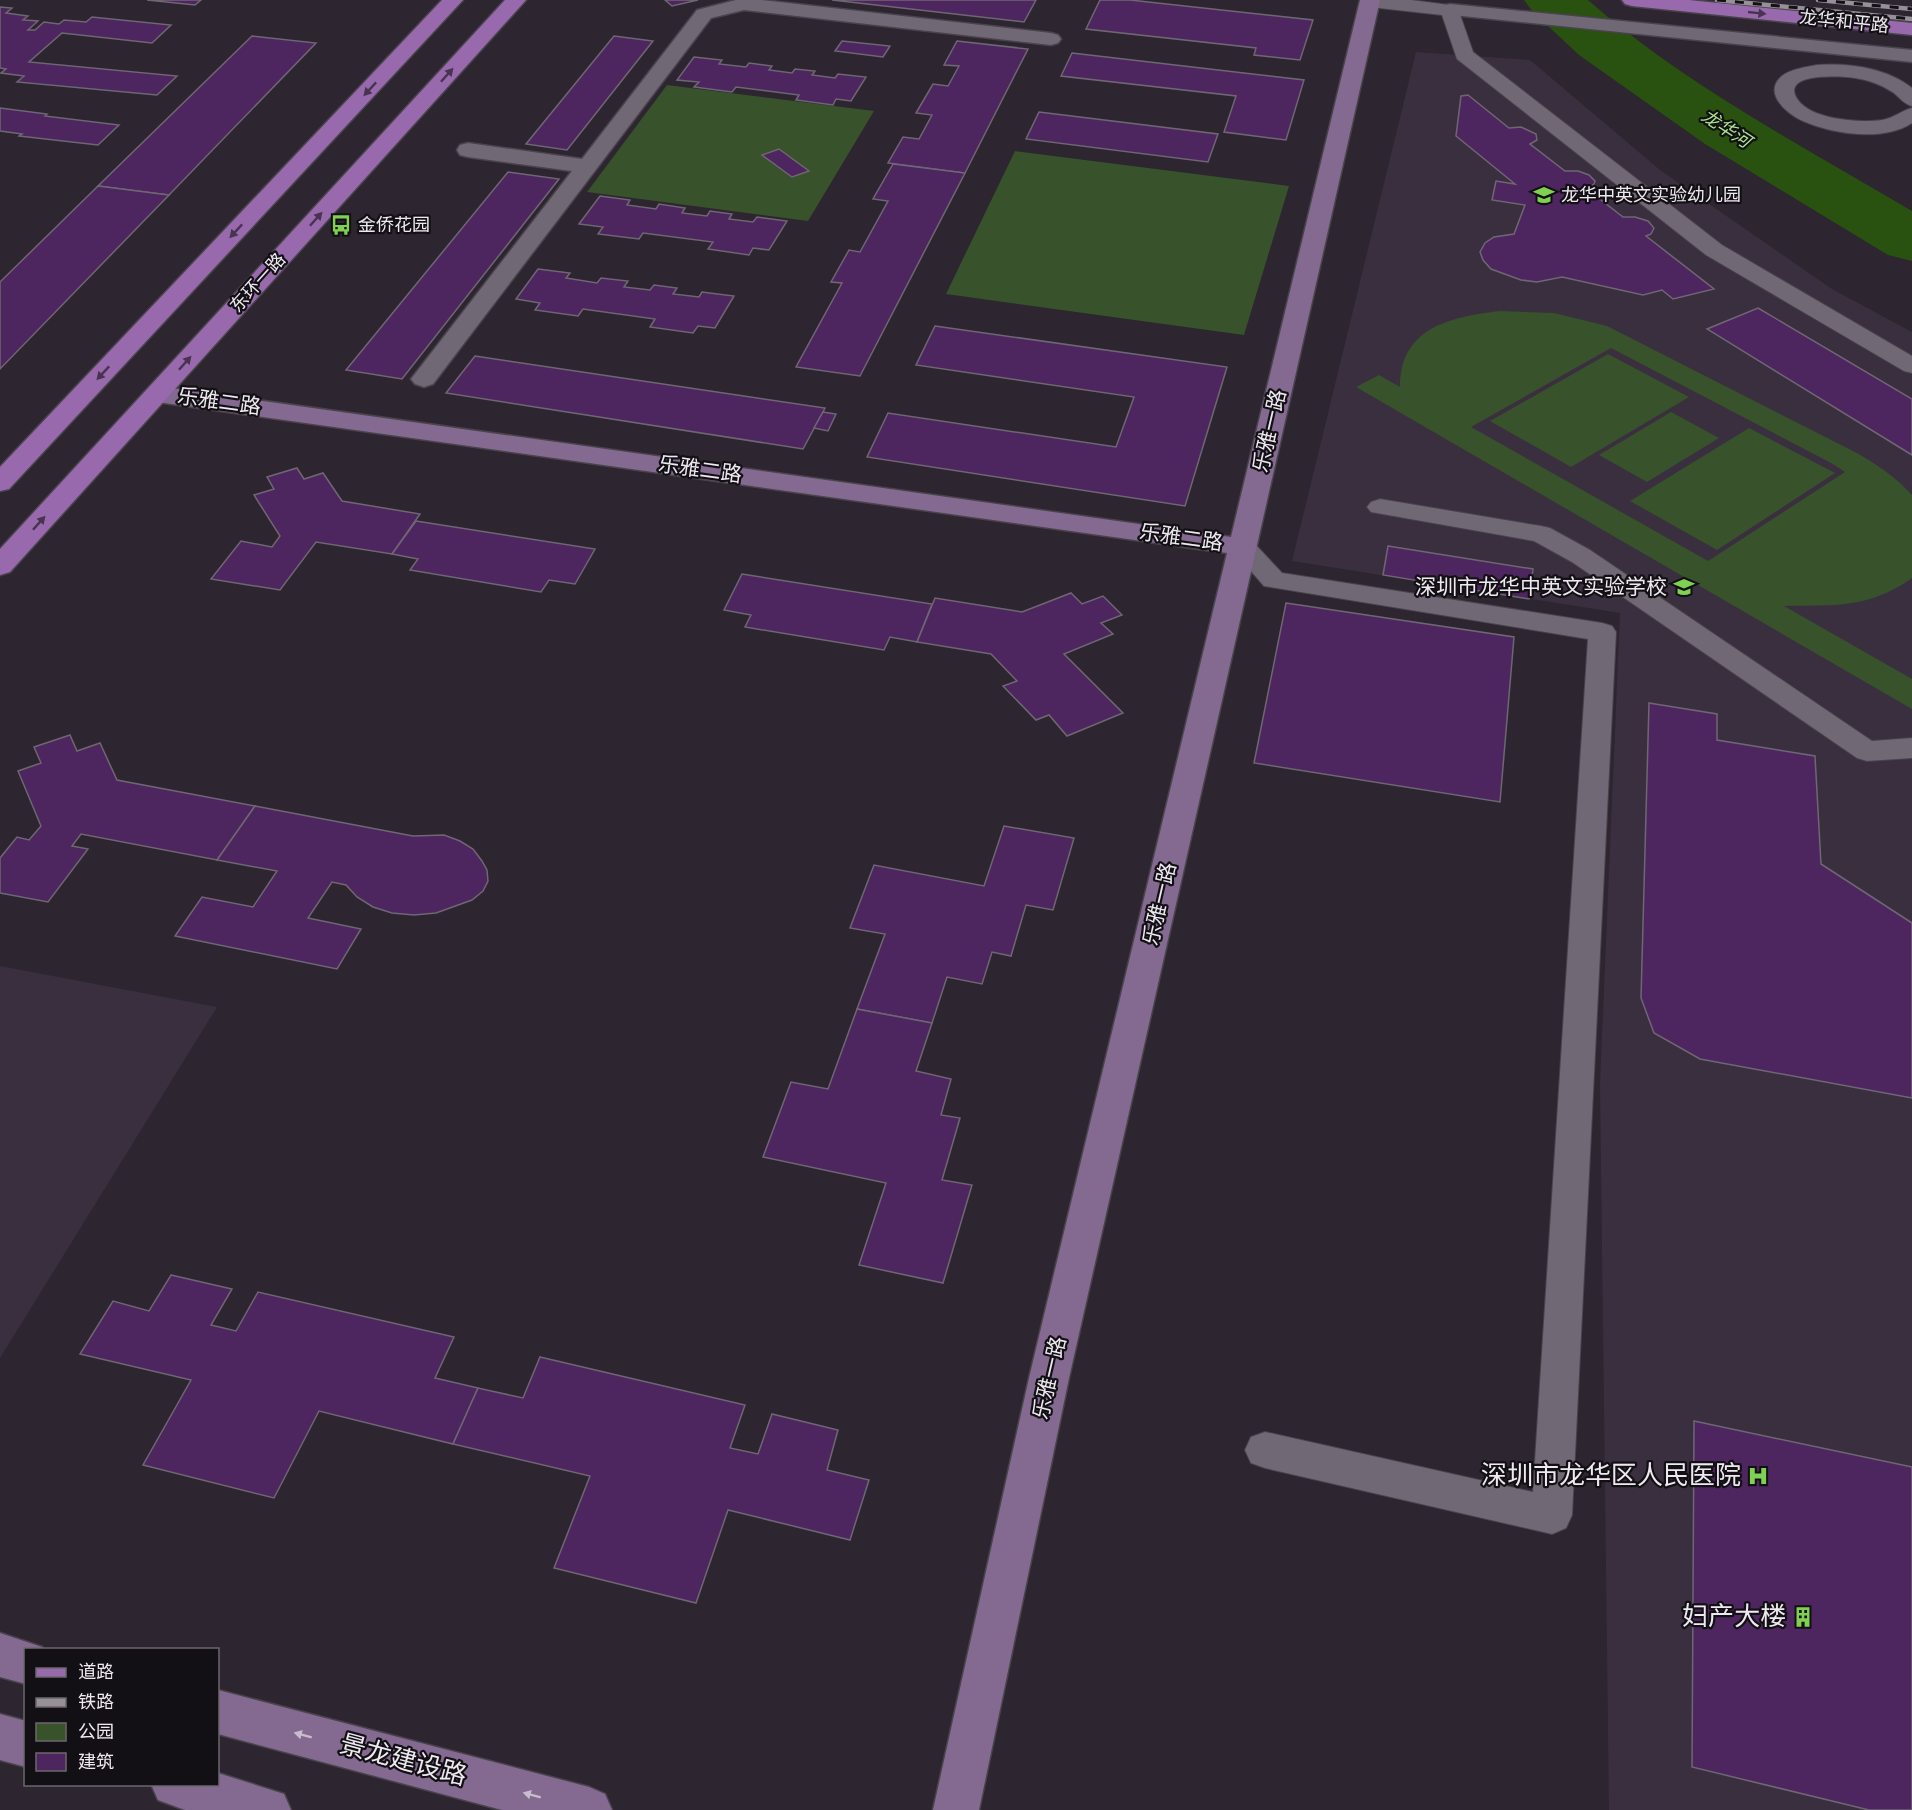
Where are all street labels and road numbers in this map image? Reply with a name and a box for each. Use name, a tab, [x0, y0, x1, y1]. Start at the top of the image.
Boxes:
street label: 龙华和平路	[1798, 7, 1890, 37]
street label: 东环一路	[226, 249, 290, 317]
street label: 乐雅二路	[176, 384, 262, 420]
street label: 乐雅一路	[1248, 387, 1292, 475]
street label: 乐雅二路	[657, 452, 743, 488]
street label: 乐雅二路	[1138, 520, 1224, 556]
street label: 乐雅一路	[1138, 860, 1182, 948]
street label: 乐雅一路	[1028, 1334, 1072, 1422]
street label: 景龙建设路	[336, 1729, 470, 1793]

